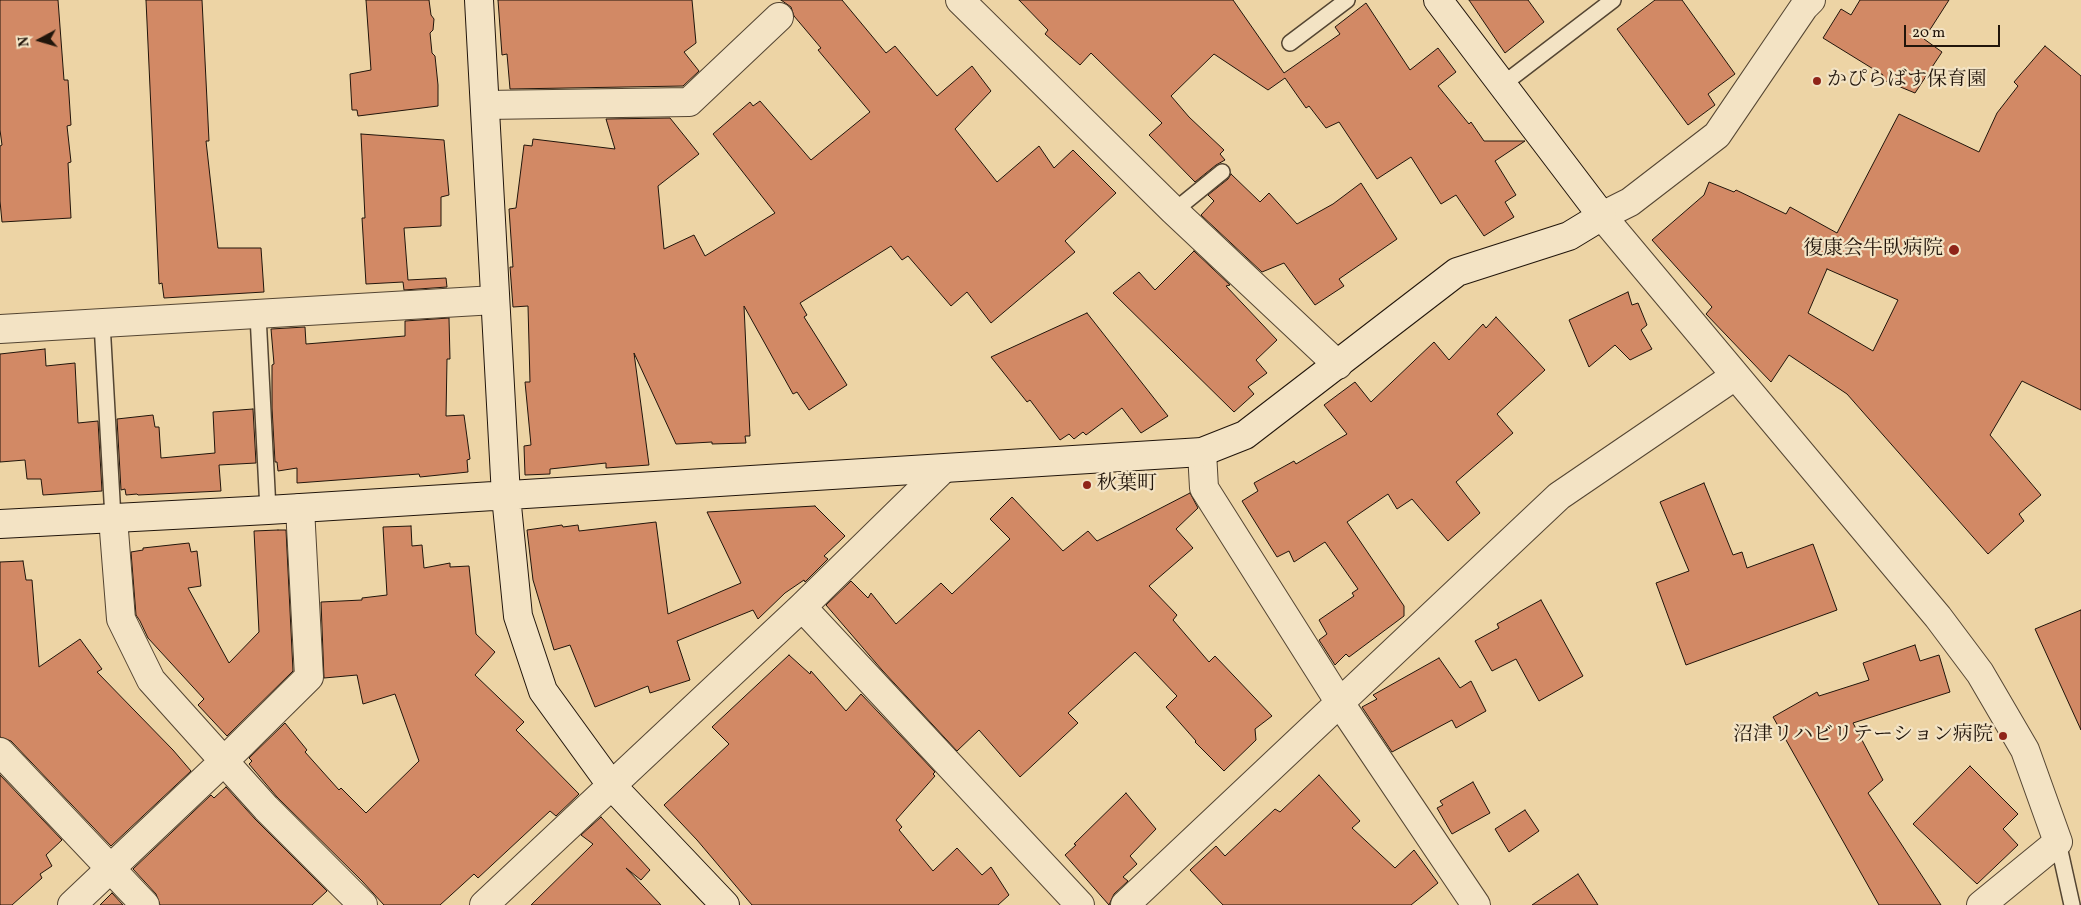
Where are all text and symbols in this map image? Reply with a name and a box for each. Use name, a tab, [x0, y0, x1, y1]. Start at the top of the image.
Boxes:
north arrow	[15, 15, 65, 65]
scale bar	[1906, 15, 2002, 47]
text: 20 m	[1912, 23, 1945, 44]
text: N	[15, 36, 35, 48]
place label: かぴらばす保育園	[1827, 69, 1987, 93]
marker: かぴらばす保育園	[1811, 75, 1823, 87]
place label: 復康会牛臥病院	[1803, 238, 1943, 262]
marker: 復康会牛臥病院	[1947, 243, 1961, 257]
place label: 秋葉町	[1097, 473, 1157, 497]
marker: 秋葉町	[1081, 479, 1093, 491]
place label: 沼津リハビリテーション病院	[1733, 724, 1993, 748]
marker: 沼津リハビリテーション病院	[1997, 730, 2009, 742]

